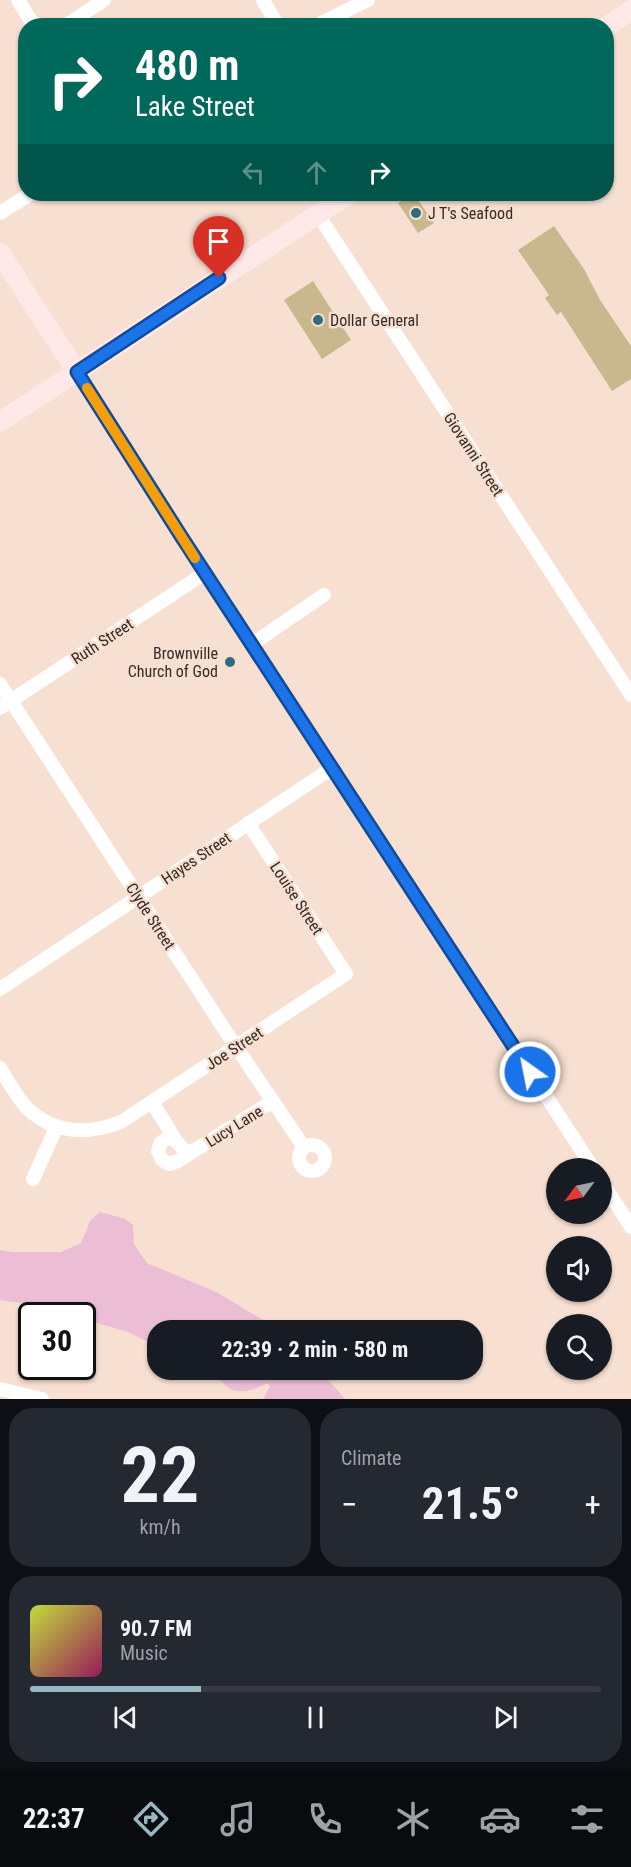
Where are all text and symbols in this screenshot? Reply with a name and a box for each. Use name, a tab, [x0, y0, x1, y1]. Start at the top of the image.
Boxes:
text: 480 m	[135, 41, 240, 90]
icon: right	[36, 42, 114, 120]
text: Lake Street	[135, 91, 255, 123]
icon: left	[237, 156, 270, 189]
icon: ahead	[300, 156, 333, 189]
icon: right	[363, 156, 396, 189]
place label: J T's Seafood	[428, 204, 513, 223]
marker: J T's Seafood	[409, 206, 423, 220]
pin	[193, 216, 244, 278]
icon: arrive	[202, 225, 235, 258]
place label: Dollar General	[330, 311, 419, 330]
marker: Dollar General	[311, 313, 325, 327]
street label: Giovanni Street	[440, 409, 508, 500]
street label: Ruth Street	[68, 614, 137, 668]
place label: Brownville Church of God	[128, 644, 218, 681]
marker: Brownville Church of God	[223, 655, 237, 669]
street label: Hayes Street	[158, 828, 235, 889]
street label: Louise Street	[266, 858, 327, 938]
street label: Clyde Street	[122, 879, 179, 953]
street label: Joe Street	[202, 1023, 267, 1074]
position arrow	[498, 1040, 562, 1104]
street label: Lucy Lane	[202, 1102, 266, 1151]
north arrow	[546, 1158, 612, 1224]
map controls	[546, 1158, 612, 1380]
button: sound	[546, 1236, 612, 1302]
speed limit sign: 30	[18, 1302, 96, 1380]
button: search	[546, 1314, 612, 1380]
text: 22:39 · 2 min · 580 m	[222, 1337, 408, 1362]
text: 22	[121, 1430, 199, 1521]
text: Climate	[341, 1446, 401, 1470]
text: 21.5°	[422, 1477, 520, 1530]
text: −	[341, 1485, 358, 1524]
text: +	[585, 1485, 601, 1524]
text: km/h	[139, 1515, 181, 1539]
text: 90.7 FM	[120, 1616, 192, 1641]
text: Music	[120, 1641, 168, 1665]
icon: previous	[109, 1701, 142, 1734]
icon: pause	[299, 1701, 332, 1734]
icon: next	[489, 1701, 522, 1734]
icon: directions	[130, 1798, 172, 1840]
icon: music	[217, 1798, 259, 1840]
icon: phone	[304, 1798, 346, 1840]
icon: climate	[392, 1798, 434, 1840]
icon: car	[479, 1798, 521, 1840]
icon: filters	[566, 1798, 608, 1840]
text: 22:37	[23, 1803, 85, 1835]

